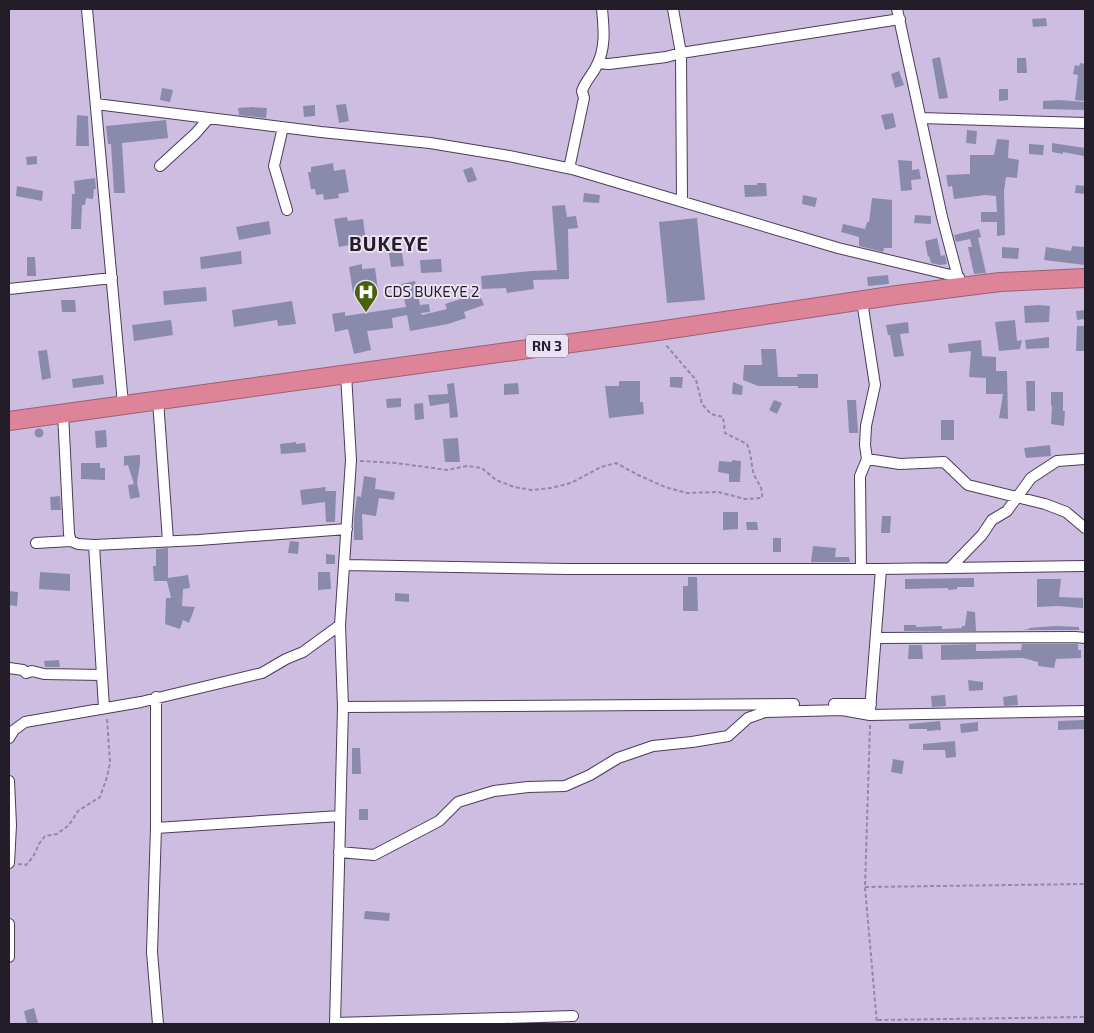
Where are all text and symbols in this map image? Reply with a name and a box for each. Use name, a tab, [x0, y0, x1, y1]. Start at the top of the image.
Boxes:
district label: BUKEYE	[349, 231, 429, 255]
hospital icon: CDS BUKEYE 2	[353, 279, 379, 313]
place label: CDS BUKEYE 2	[384, 282, 479, 300]
road number: RN 3	[526, 334, 568, 358]

